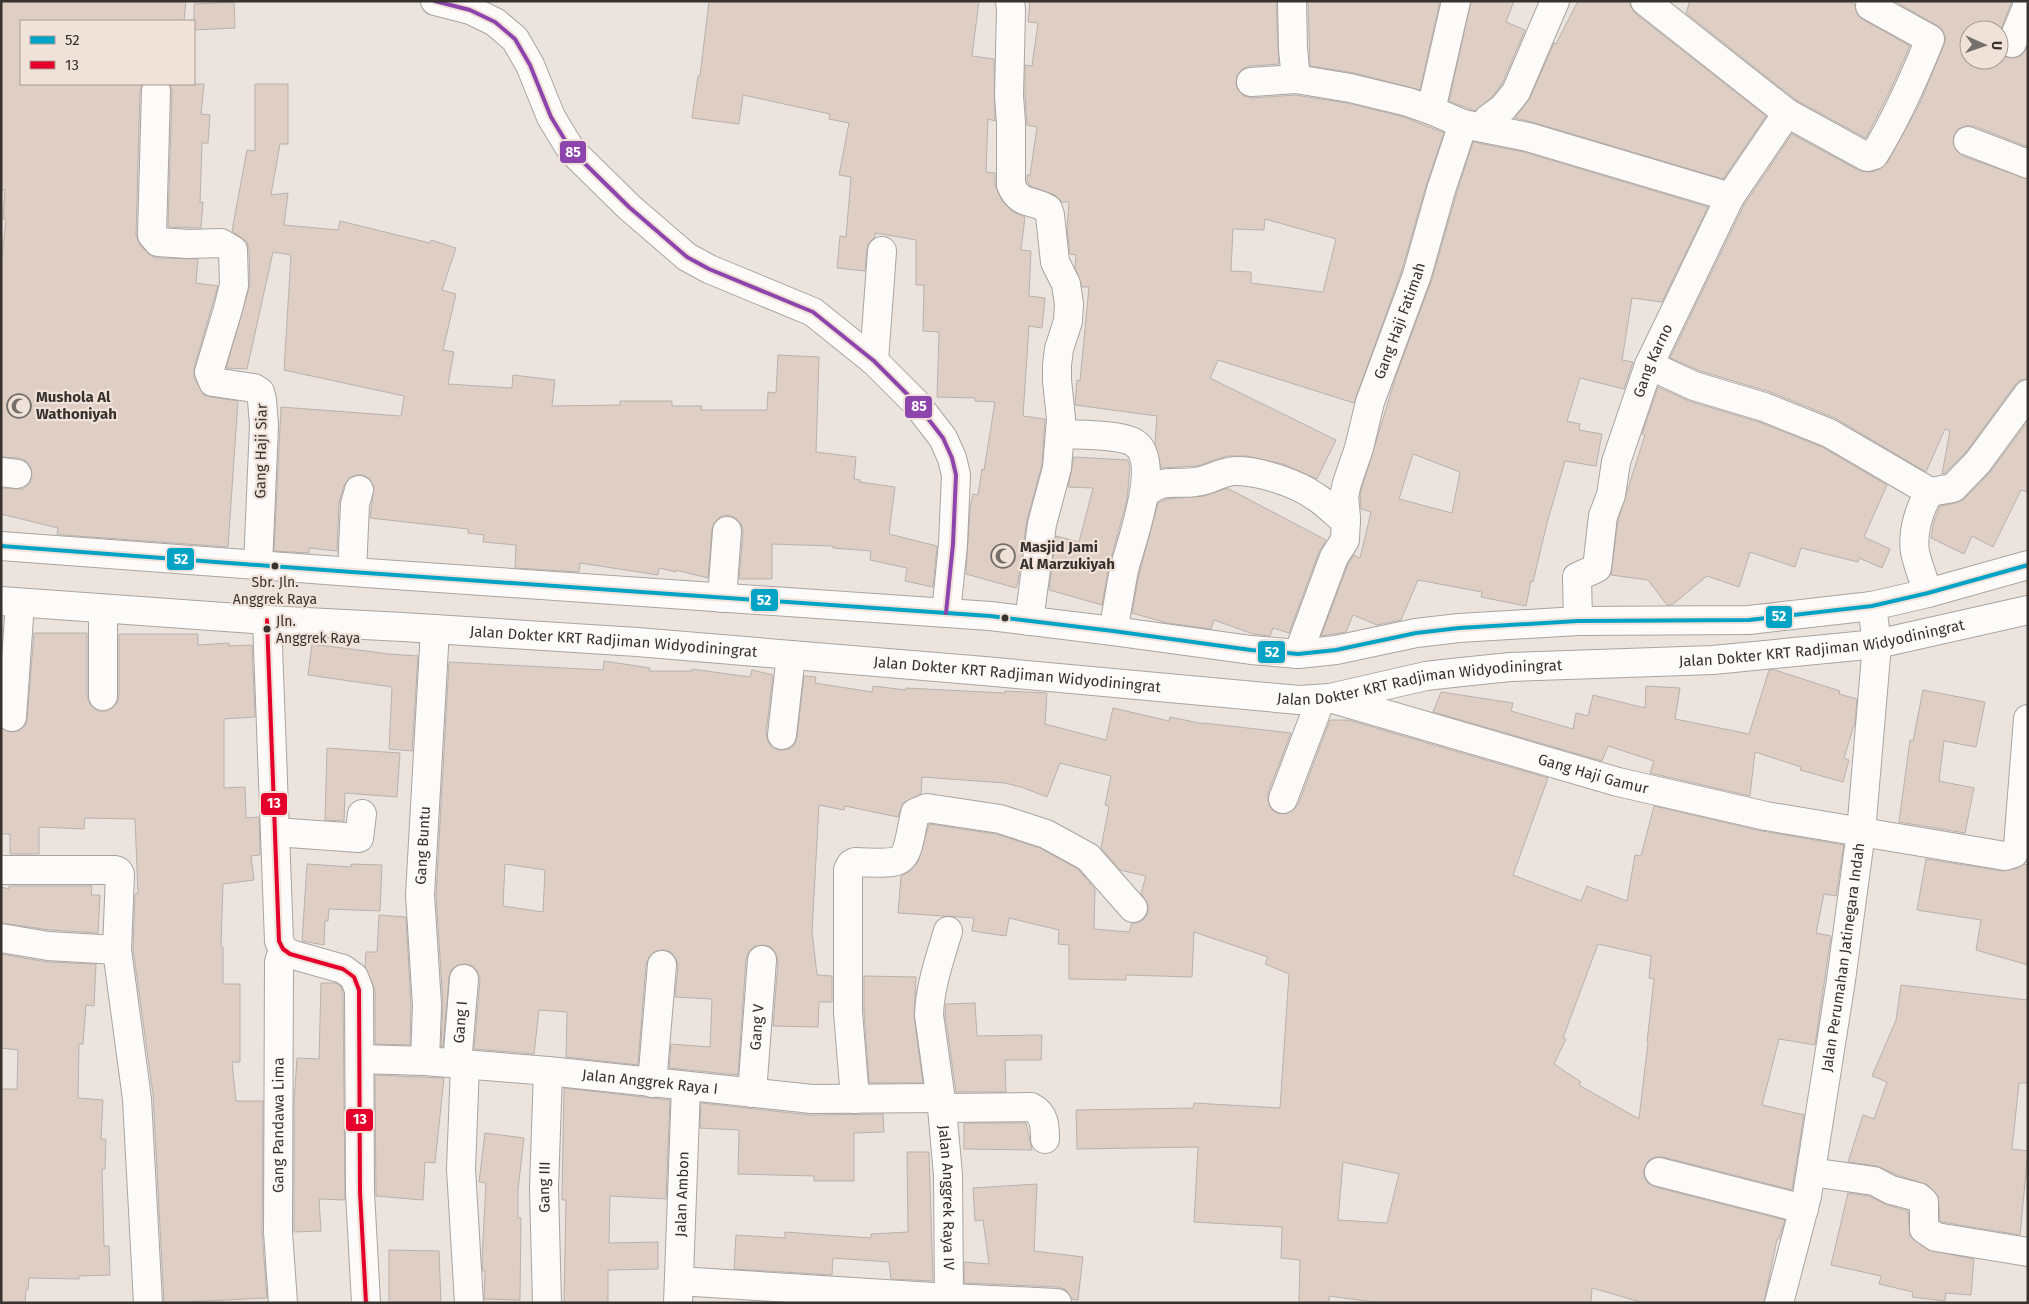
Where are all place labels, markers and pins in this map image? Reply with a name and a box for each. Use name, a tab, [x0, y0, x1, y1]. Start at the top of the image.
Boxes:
place label: Mushola Al Wathoniyah	[36, 388, 117, 423]
mosque icon: Mushola Al Wathoniyah	[6, 393, 32, 419]
place label: Masjid Jami Al Marzukiyah	[1019, 538, 1115, 573]
mosque icon: Masjid Jami Al Marzukiyah	[990, 543, 1016, 569]
marker: Sbr. Jln. Anggrek Raya	[270, 561, 280, 571]
place label: Sbr. Jln. Anggrek Raya	[233, 574, 317, 608]
place label: Jln. Anggrek Raya	[276, 613, 360, 647]
unlabelled marker	[1000, 613, 1010, 623]
marker: Jln. Anggrek Raya	[262, 624, 272, 634]

